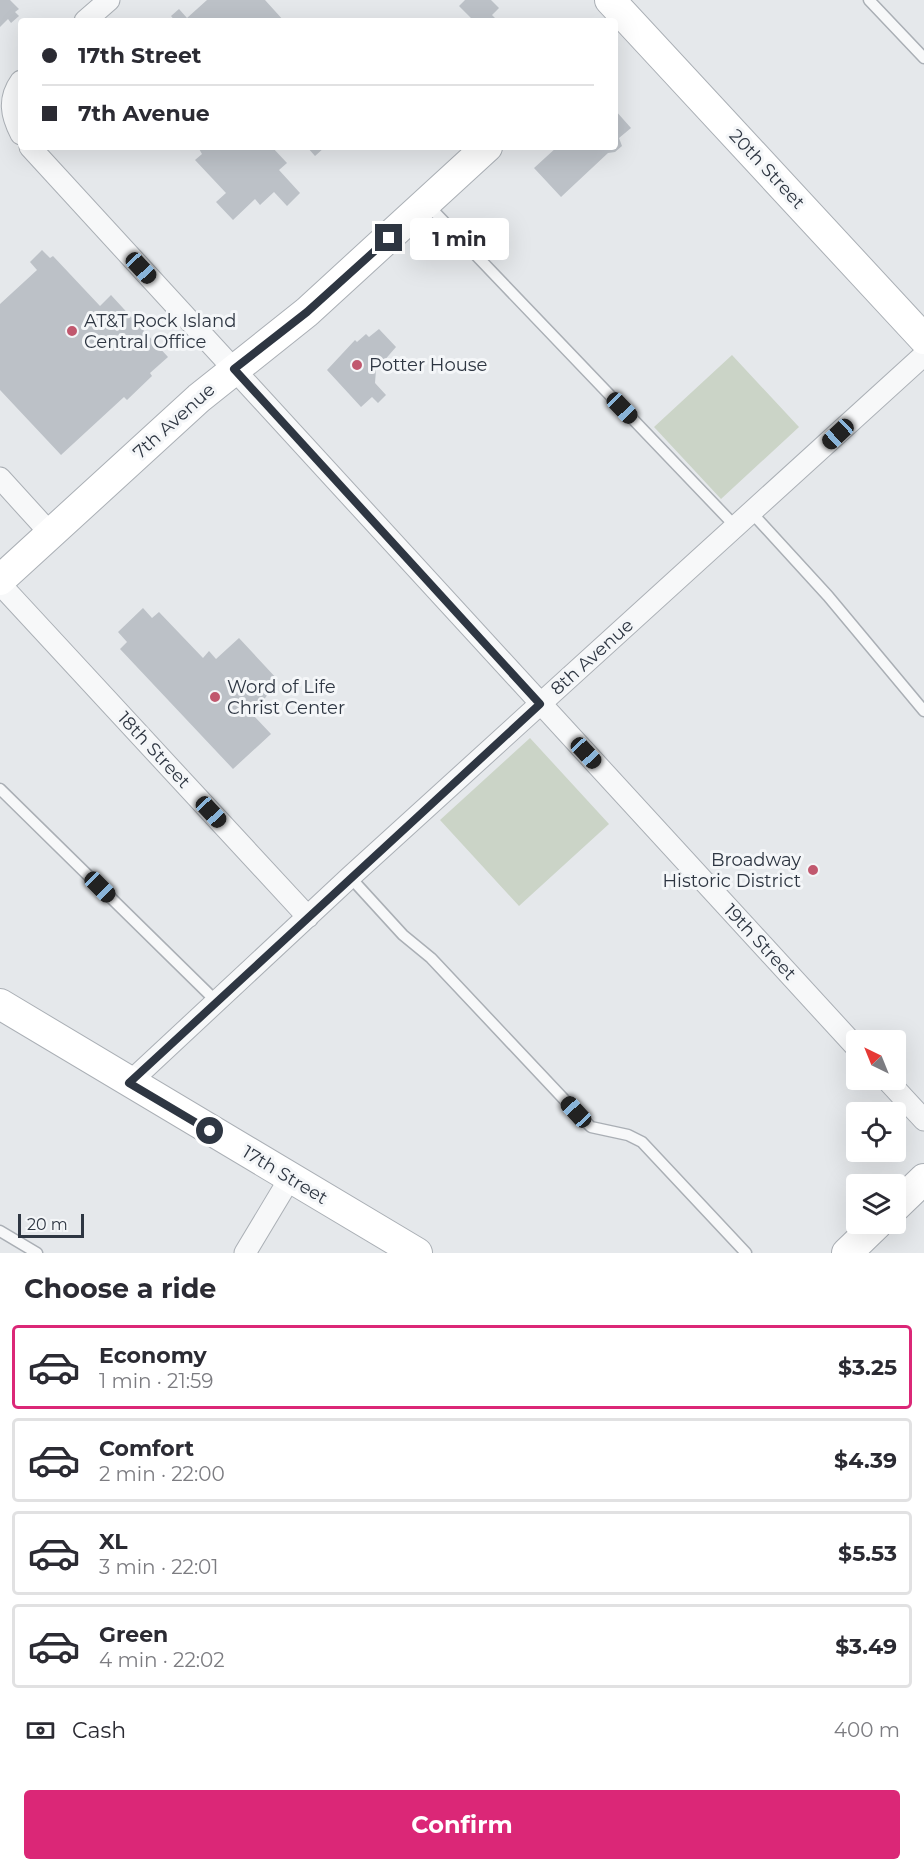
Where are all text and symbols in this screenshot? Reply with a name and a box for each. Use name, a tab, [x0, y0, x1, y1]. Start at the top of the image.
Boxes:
text: 17th Street	[78, 42, 201, 69]
text: 7th Avenue	[78, 100, 210, 127]
street label: 20th Street	[725, 125, 809, 213]
callout: 1 min	[410, 217, 509, 259]
route end	[375, 224, 402, 251]
text: 1 min	[432, 227, 487, 251]
car	[122, 249, 160, 287]
place label: AT&T Rock Island Central Office	[84, 310, 236, 353]
marker: AT&T Rock Island Central Office	[65, 324, 79, 338]
place label: Potter House	[369, 354, 488, 376]
marker: Potter House	[350, 358, 364, 372]
street label: 7th Avenue	[129, 378, 220, 463]
car	[603, 389, 641, 427]
car	[819, 415, 857, 453]
street label: 8th Avenue	[546, 614, 638, 700]
place label: Word of Life Christ Center	[227, 676, 345, 719]
marker: Word of Life Christ Center	[208, 690, 222, 704]
street label: 18th Street	[113, 707, 195, 793]
car	[567, 734, 605, 772]
car	[192, 793, 230, 831]
place label: Broadway Historic District	[662, 849, 801, 892]
marker: Broadway Historic District	[806, 863, 820, 877]
car	[81, 868, 119, 906]
street label: 19th Street	[719, 899, 801, 985]
north arrow	[846, 1030, 906, 1090]
map controls	[846, 1030, 906, 1234]
car	[557, 1093, 595, 1131]
button: locate	[846, 1102, 906, 1162]
route start	[196, 1117, 223, 1144]
street label: 17th Street	[238, 1141, 332, 1209]
button: layers	[846, 1174, 906, 1234]
scale bar	[18, 1211, 84, 1238]
text: 20 m	[27, 1215, 68, 1234]
text: Choose a ride	[24, 1272, 216, 1305]
icon: car	[27, 1340, 81, 1394]
text: Economy	[99, 1342, 207, 1369]
text: $3.25	[838, 1354, 897, 1381]
text: 1 min · 21:59	[99, 1369, 213, 1393]
icon: car	[27, 1433, 81, 1487]
text: Comfort	[99, 1435, 194, 1462]
text: $4.39	[834, 1447, 897, 1474]
text: 2 min · 22:00	[99, 1462, 225, 1486]
icon: car	[27, 1526, 81, 1580]
text: XL	[99, 1528, 128, 1555]
text: $5.53	[838, 1540, 897, 1567]
text: 3 min · 22:01	[99, 1555, 219, 1579]
icon: car	[27, 1619, 81, 1673]
text: Green	[99, 1621, 168, 1648]
text: $3.49	[835, 1633, 897, 1660]
text: 4 min · 22:02	[99, 1648, 225, 1672]
icon: cash	[24, 1714, 57, 1747]
text: Cash	[72, 1717, 126, 1744]
text: 400 m	[834, 1718, 900, 1742]
button: Confirm	[24, 1790, 900, 1859]

